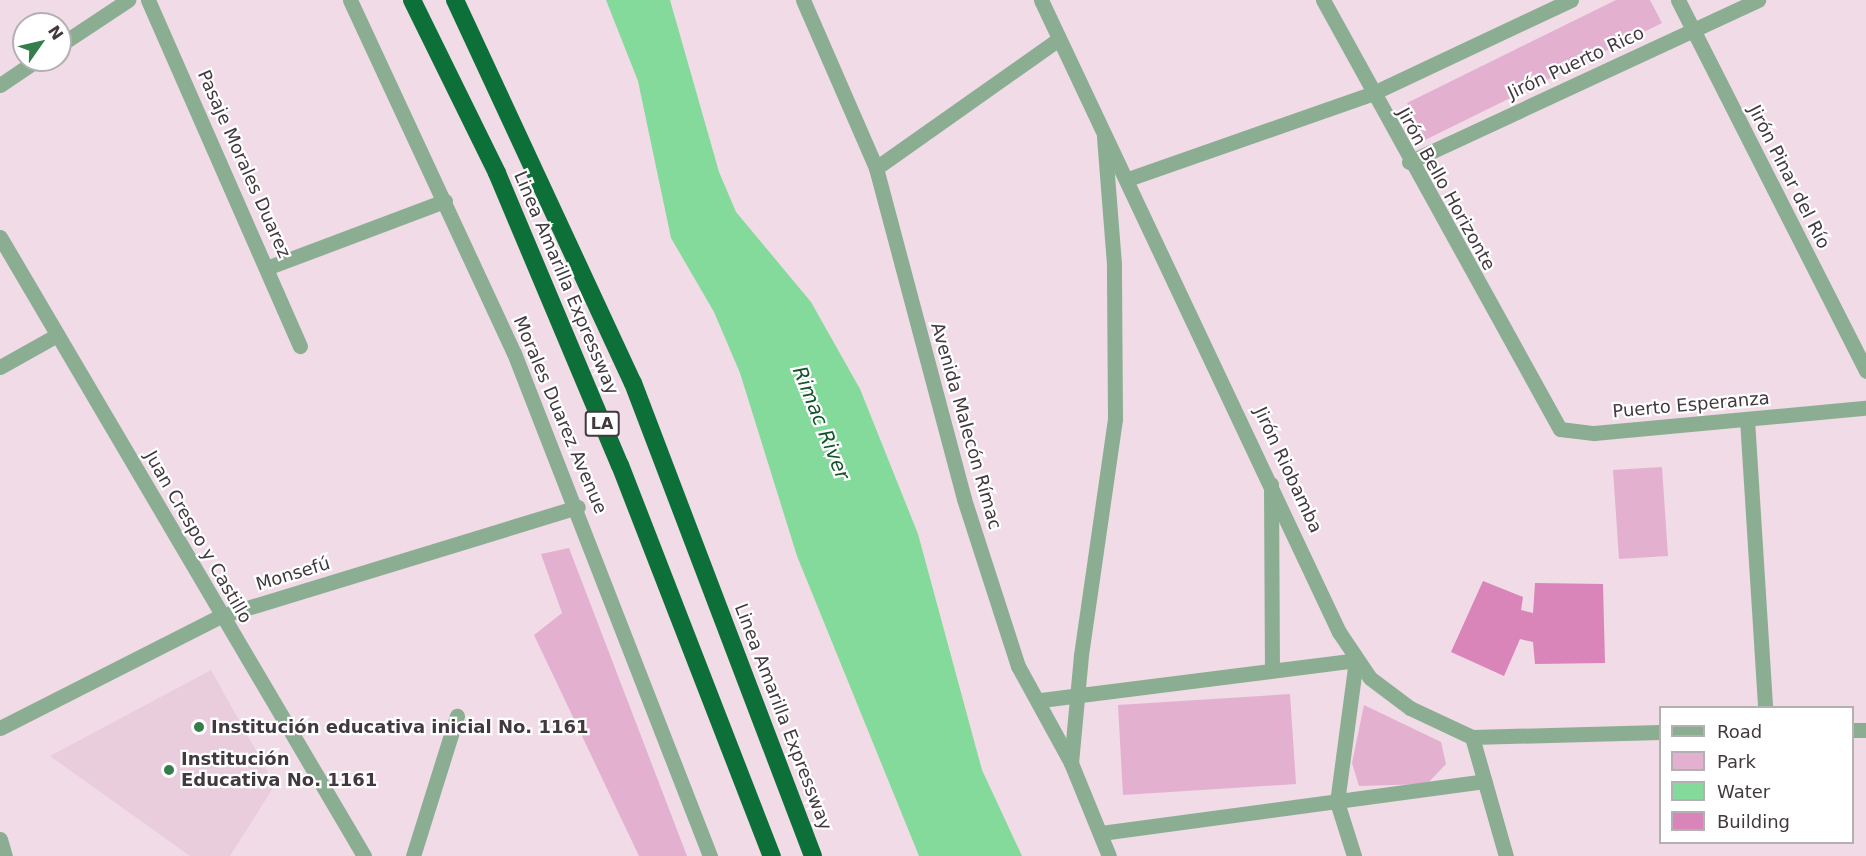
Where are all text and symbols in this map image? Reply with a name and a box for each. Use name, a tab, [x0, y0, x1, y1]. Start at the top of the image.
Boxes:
north arrow	[12, 12, 72, 72]
text: N	[44, 22, 67, 44]
street label: Jirón Puerto Rico	[1504, 22, 1648, 104]
street label: Pasaje Morales Duarez	[193, 67, 295, 261]
street label: Jirón Pinar del Río	[1743, 102, 1835, 252]
street label: Jirón Bello Horizonte	[1392, 104, 1500, 274]
street label: Linea Amarilla Expressway	[509, 168, 623, 398]
street label: Morales Duarez Avenue	[509, 313, 611, 517]
street label: Avenida Malecón Rímac	[926, 320, 1006, 532]
water label: Rimac River	[787, 363, 855, 483]
street label: Puerto Esperanza	[1611, 387, 1771, 423]
street label: Jirón Riobamba	[1249, 404, 1327, 536]
road number: LA	[584, 411, 620, 437]
street label: Juan Crespo y Castillo	[140, 447, 256, 627]
street label: Monsefú	[253, 553, 333, 595]
street label: Linea Amarilla Expressway	[730, 601, 836, 833]
legend	[1659, 706, 1854, 844]
place label: Institución educativa inicial No. 1161	[211, 716, 589, 738]
marker: Institución educativa inicial No. 1161	[192, 720, 206, 734]
text: Road	[1717, 721, 1762, 742]
place label: Institución Educativa No. 1161	[181, 749, 377, 792]
text: Park	[1717, 751, 1756, 772]
marker: Institución Educativa No. 1161	[162, 763, 176, 777]
text: Water	[1717, 781, 1770, 802]
text: Building	[1717, 811, 1790, 832]

